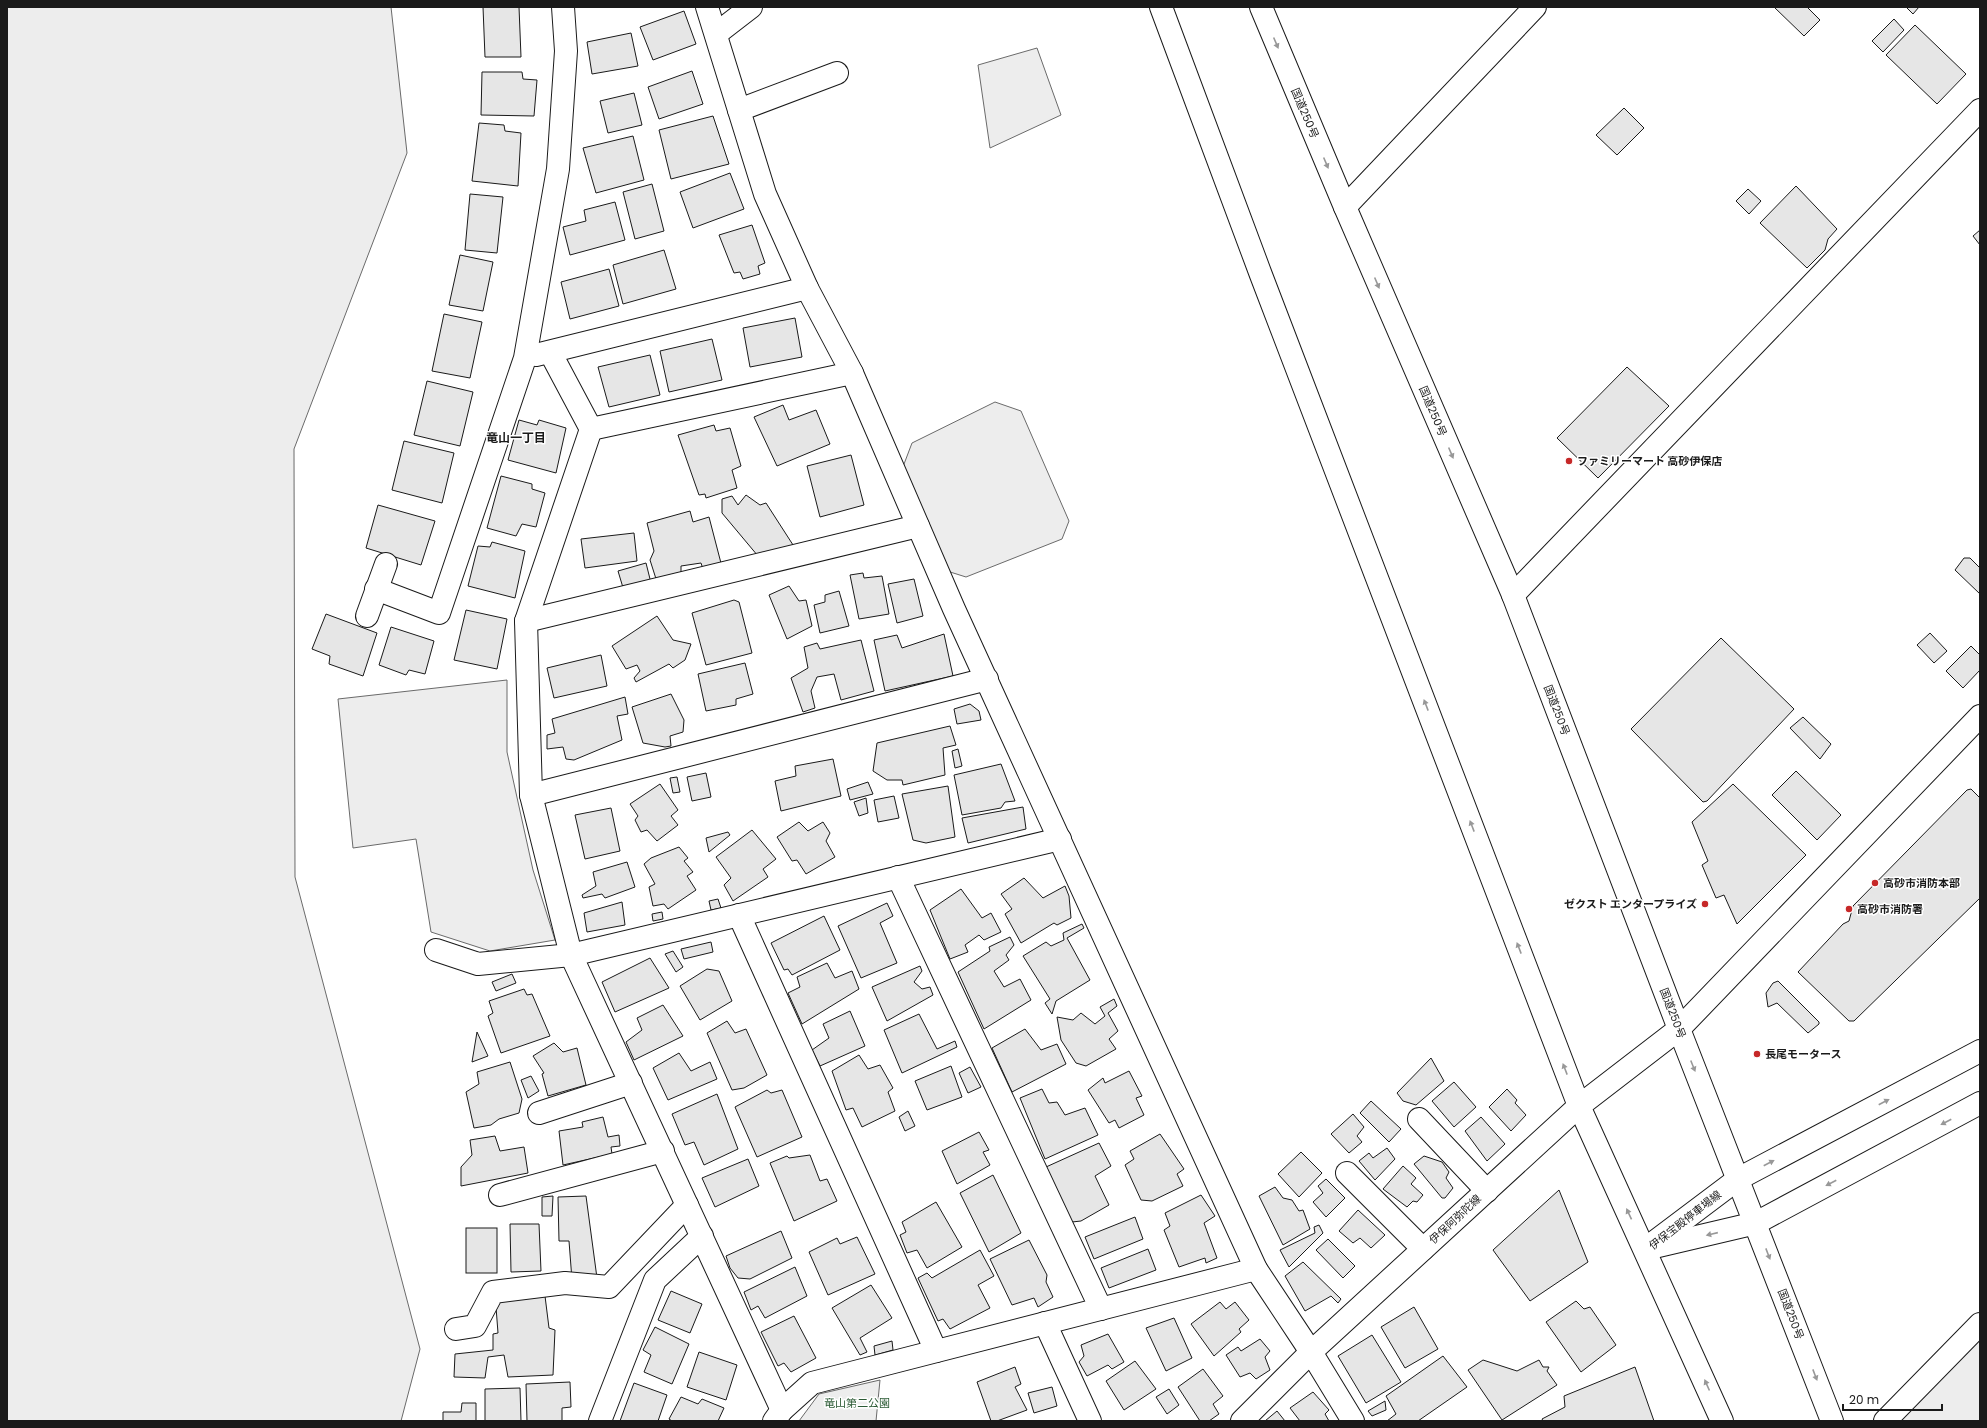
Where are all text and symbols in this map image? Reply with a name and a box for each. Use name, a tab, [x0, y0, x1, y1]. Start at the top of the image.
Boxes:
one-way arrow	[1273, 37, 1280, 49]
street label: 国道250号	[1287, 85, 1323, 141]
one-way arrow	[1323, 157, 1330, 169]
one-way arrow	[1375, 277, 1381, 289]
street label: 国道250号	[1415, 383, 1451, 439]
district label: 竜山一丁目	[486, 429, 546, 446]
one-way arrow	[1449, 448, 1455, 460]
place label: ファミリーマート 高砂伊保店	[1577, 453, 1722, 469]
marker: ファミリーマート 高砂伊保店	[1564, 456, 1574, 466]
street label: 国道250号	[1540, 682, 1574, 738]
one-way arrow	[1422, 698, 1428, 710]
one-way arrow	[1469, 820, 1475, 832]
place label: 高砂市消防本部	[1883, 875, 1960, 891]
marker: 高砂市消防本部	[1870, 878, 1880, 888]
place label: ゼクスト エンタープライズ	[1564, 896, 1697, 912]
marker: ゼクスト エンタープライズ	[1700, 899, 1710, 909]
place label: 高砂市消防署	[1857, 901, 1923, 917]
marker: 高砂市消防署	[1844, 904, 1854, 914]
one-way arrow	[1515, 941, 1521, 953]
street label: 国道250号	[1656, 985, 1690, 1041]
place label: 長尾モータース	[1765, 1046, 1841, 1062]
marker: 長尾モータース	[1752, 1049, 1762, 1059]
one-way arrow	[1691, 1060, 1697, 1072]
one-way arrow	[1562, 1063, 1568, 1075]
one-way arrow	[1878, 1098, 1889, 1105]
one-way arrow	[1940, 1118, 1951, 1125]
one-way arrow	[1763, 1159, 1775, 1166]
one-way arrow	[1825, 1180, 1837, 1186]
street label: 伊保宝殿停車場線	[1645, 1187, 1725, 1253]
street label: 伊保阿弥陀線	[1425, 1191, 1485, 1247]
one-way arrow	[1626, 1208, 1632, 1219]
one-way arrow	[1706, 1231, 1718, 1237]
one-way arrow	[1765, 1249, 1771, 1261]
street label: 国道250号	[1774, 1286, 1808, 1342]
one-way arrow	[1812, 1370, 1818, 1382]
one-way arrow	[1703, 1379, 1709, 1391]
scale bar	[1843, 1386, 1942, 1412]
text: 20 m	[1849, 1391, 1879, 1408]
park label: 竜山第二公園	[824, 1395, 890, 1411]

